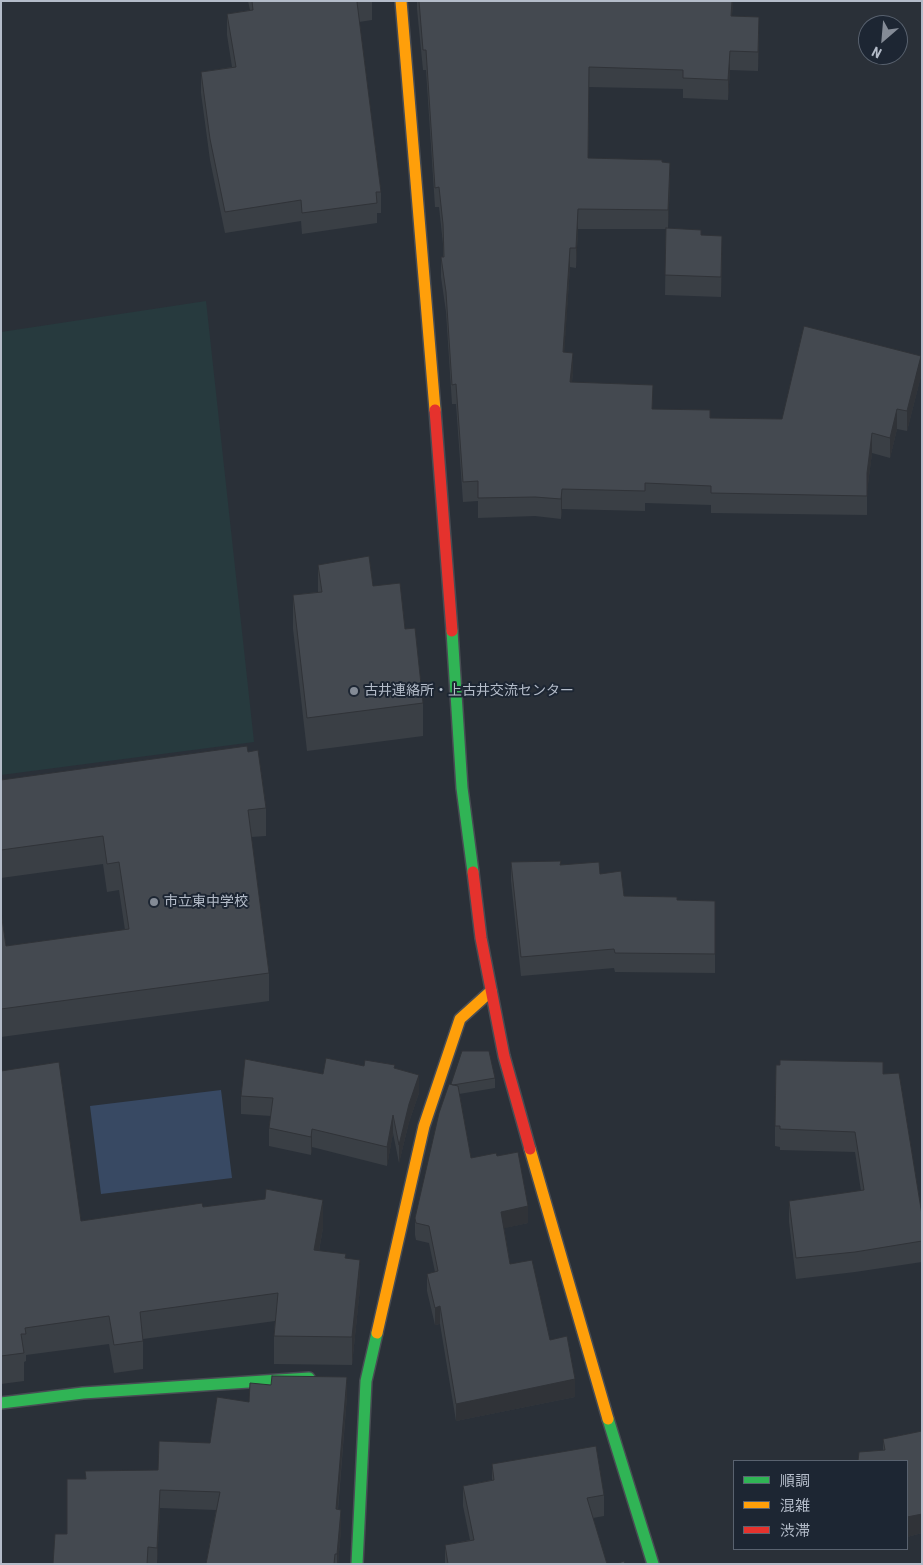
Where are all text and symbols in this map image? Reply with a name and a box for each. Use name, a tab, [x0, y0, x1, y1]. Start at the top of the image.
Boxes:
north arrow	[858, 15, 908, 65]
text: N	[869, 43, 884, 62]
place label: 古井連絡所・上古井交流センター	[364, 683, 574, 699]
marker: 古井連絡所・上古井交流センター	[348, 685, 360, 697]
place label: 市立東中学校	[164, 894, 248, 910]
marker: 市立東中学校	[148, 896, 160, 908]
legend	[733, 1460, 908, 1550]
text: 順調	[780, 1472, 810, 1490]
text: 混雑	[780, 1497, 810, 1515]
text: 渋滞	[780, 1522, 810, 1540]

